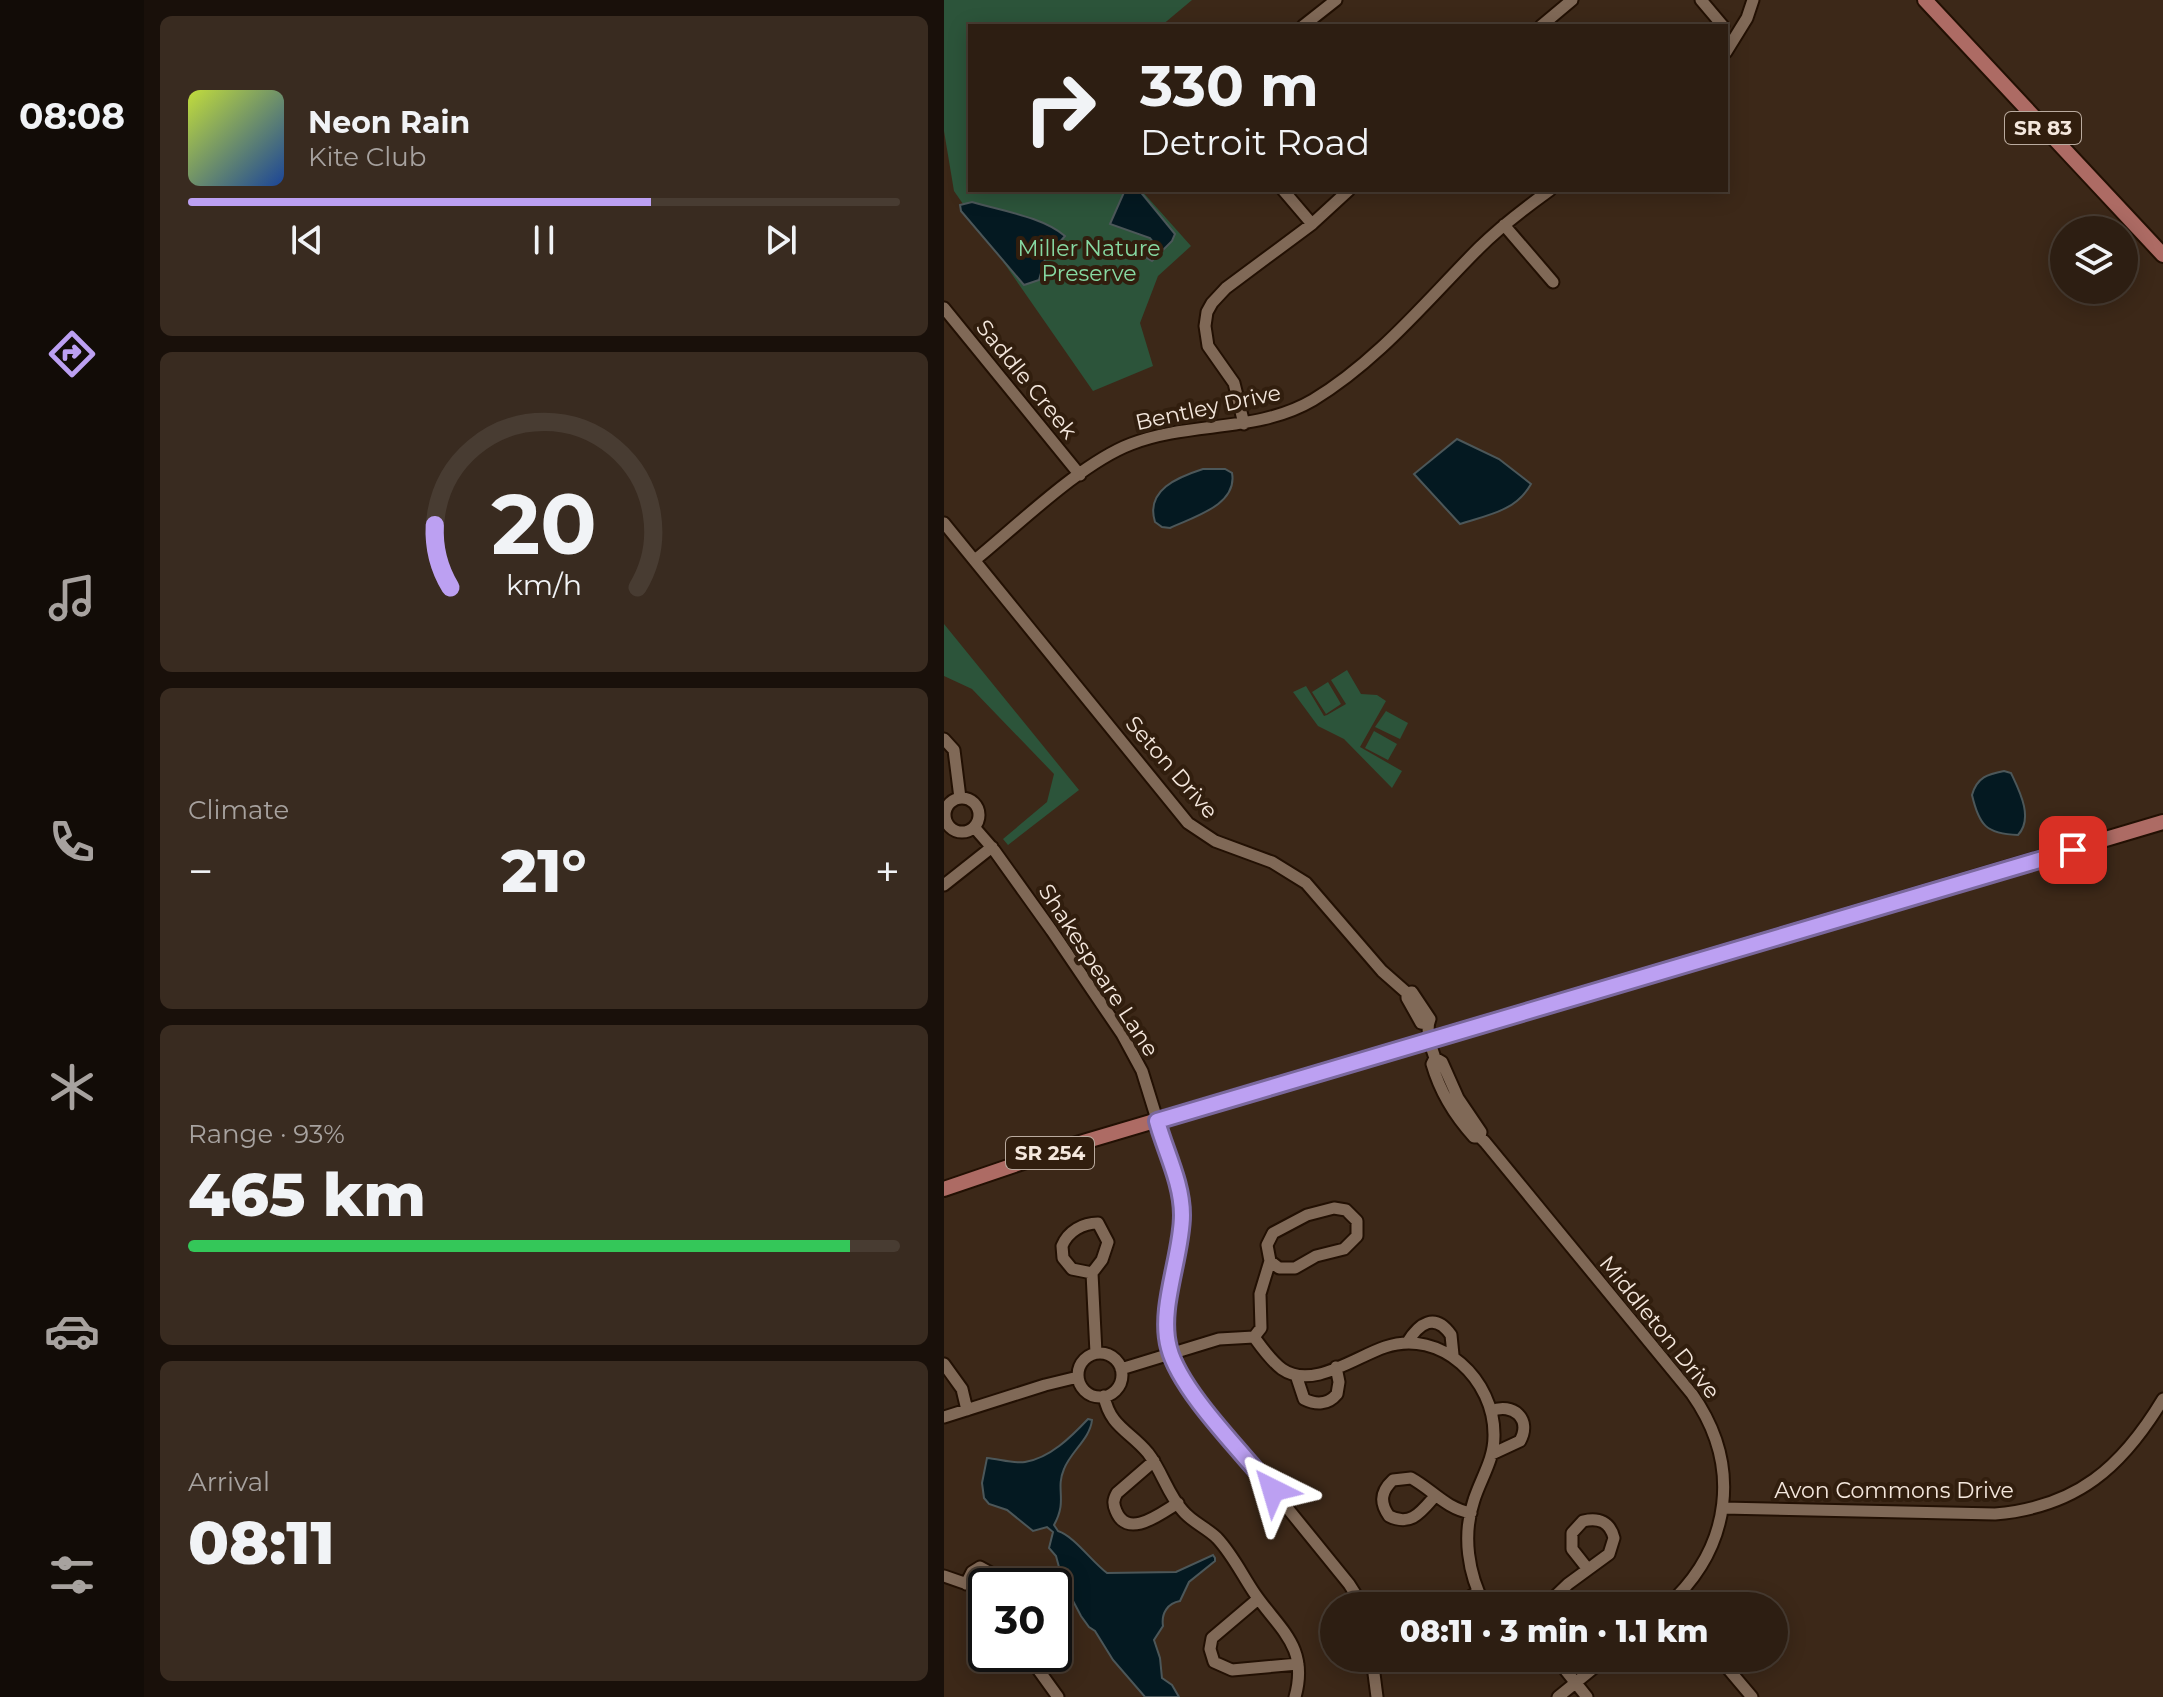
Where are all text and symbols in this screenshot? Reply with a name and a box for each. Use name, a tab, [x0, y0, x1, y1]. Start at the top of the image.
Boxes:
text: 330 m	[1140, 52, 1319, 120]
icon: right	[1008, 56, 1112, 160]
text: 08:08	[19, 94, 125, 138]
text: Neon Rain	[308, 104, 470, 141]
road number: SR 83	[2005, 112, 2081, 144]
text: Detroit Road	[1140, 120, 1370, 164]
text: Kite Club	[308, 141, 426, 173]
map controls	[2050, 216, 2138, 304]
button: layers	[2050, 216, 2138, 304]
icon: previous	[285, 218, 329, 262]
icon: pause	[522, 218, 566, 262]
icon: next	[759, 218, 803, 262]
park label: Miller Nature Preserve	[1017, 235, 1161, 287]
street label: Saddle Creek	[970, 314, 1083, 445]
icon: directions	[44, 326, 100, 382]
street label: Bentley Drive	[1133, 379, 1283, 436]
text: 20	[491, 473, 597, 575]
text: km/h	[506, 567, 582, 602]
icon: music	[44, 570, 100, 626]
street label: Seton Drive	[1120, 710, 1224, 824]
text: Climate	[188, 794, 289, 826]
icon: phone	[44, 814, 100, 870]
pin	[2039, 816, 2107, 884]
icon: arrive	[2051, 828, 2095, 872]
text: 21°	[501, 834, 587, 907]
text: −	[188, 844, 213, 898]
text: +	[875, 844, 900, 898]
street label: Shakespeare Lane	[1033, 879, 1165, 1062]
icon: climate	[44, 1059, 100, 1115]
text: Range · 93%	[188, 1118, 345, 1150]
road number: SR 254	[1006, 1137, 1094, 1169]
text: 465 km	[188, 1158, 426, 1231]
street label: Middleton Drive	[1594, 1250, 1726, 1404]
icon: car	[44, 1303, 100, 1359]
position arrow	[1231, 1448, 1315, 1532]
text: Arrival	[188, 1466, 270, 1498]
street label: Avon Commons Drive	[1774, 1477, 2014, 1504]
text: 08:11	[188, 1506, 335, 1579]
icon: filters	[44, 1547, 100, 1603]
speed limit sign: 30	[968, 1568, 1072, 1672]
text: 08:11 · 3 min · 1.1 km	[1400, 1613, 1708, 1650]

